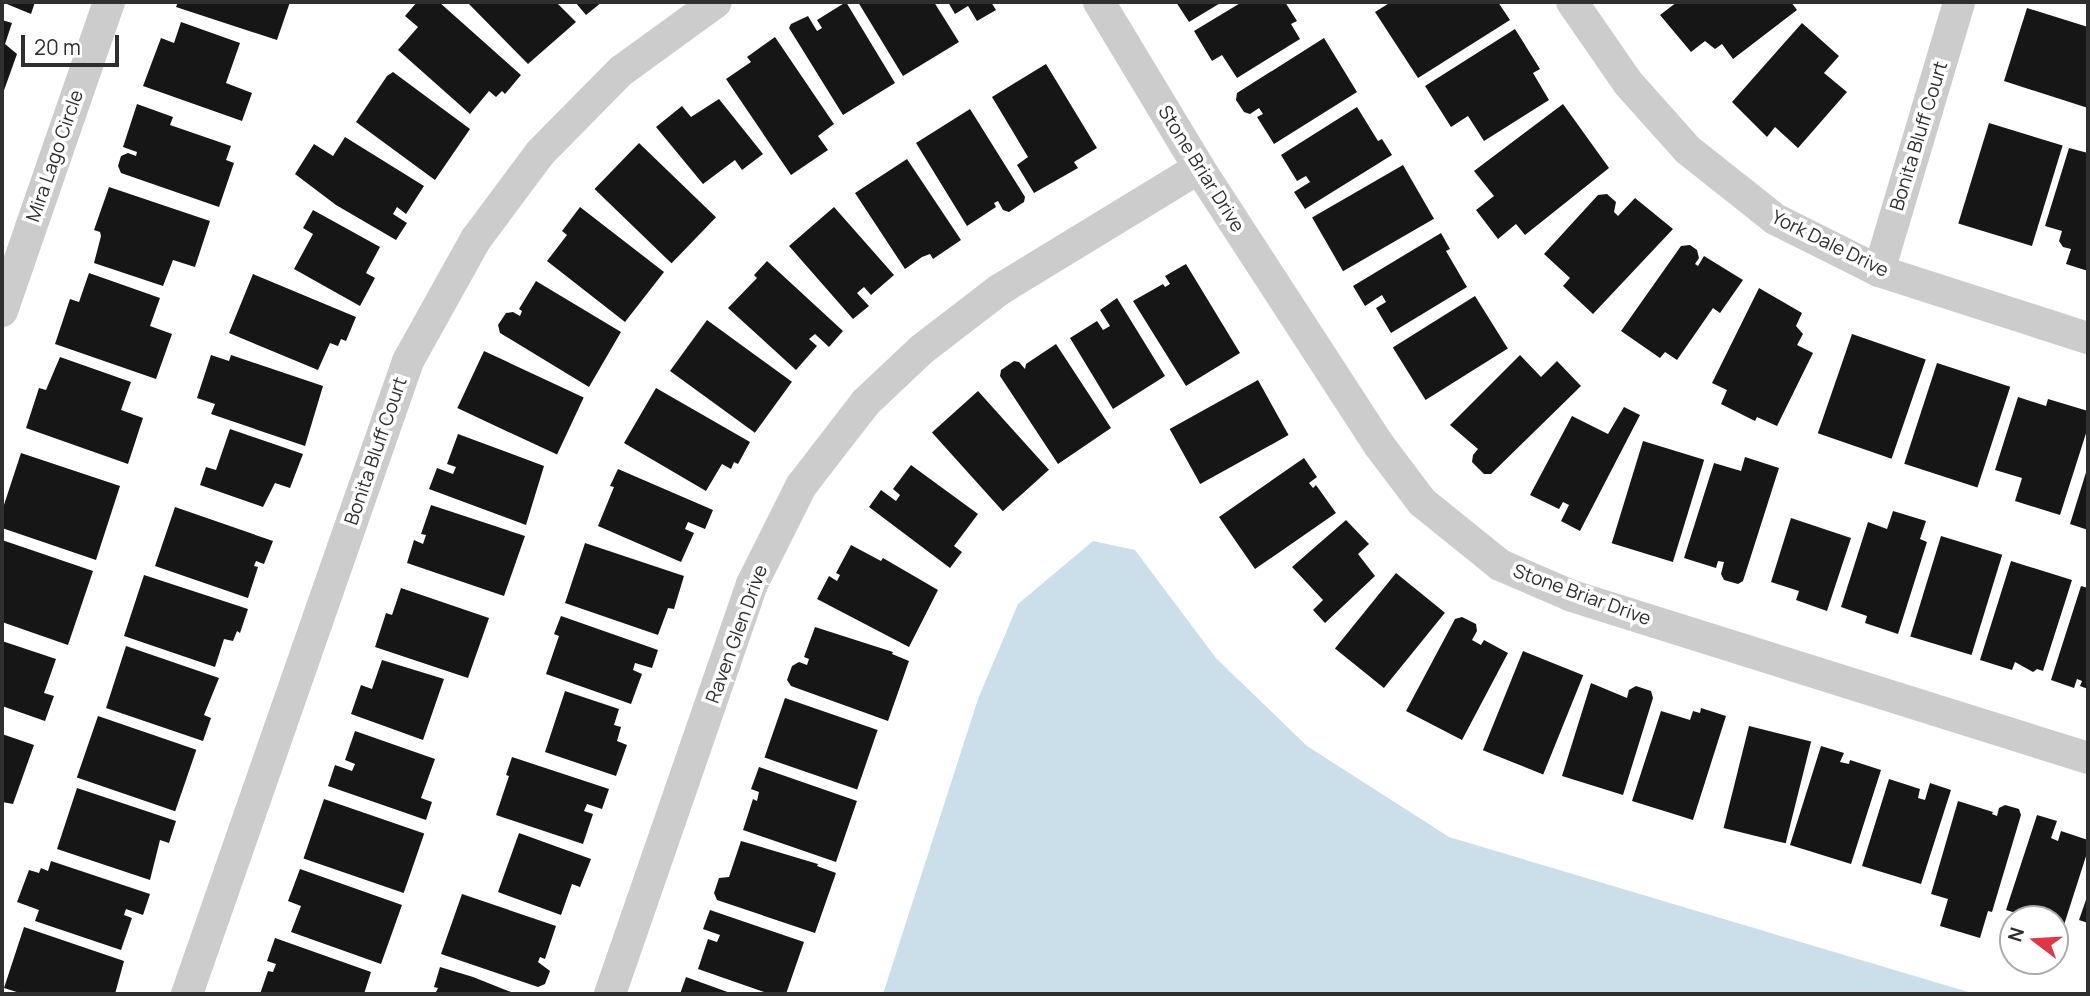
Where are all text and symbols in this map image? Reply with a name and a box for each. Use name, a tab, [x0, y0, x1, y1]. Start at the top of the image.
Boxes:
scale bar	[24, 21, 122, 65]
text: 20 m	[34, 33, 81, 61]
street label: Bonita Bluff Court	[1885, 59, 1953, 213]
street label: Mira Lago Circle	[22, 87, 88, 225]
street label: Stone Briar Drive	[1153, 102, 1249, 236]
street label: York Dale Drive	[1768, 206, 1892, 282]
street label: Bonita Bluff Court	[340, 374, 412, 528]
street label: Stone Briar Drive	[1510, 560, 1654, 630]
street label: Raven Glen Drive	[701, 562, 773, 706]
north arrow	[1999, 905, 2069, 975]
text: N	[2001, 924, 2030, 945]

